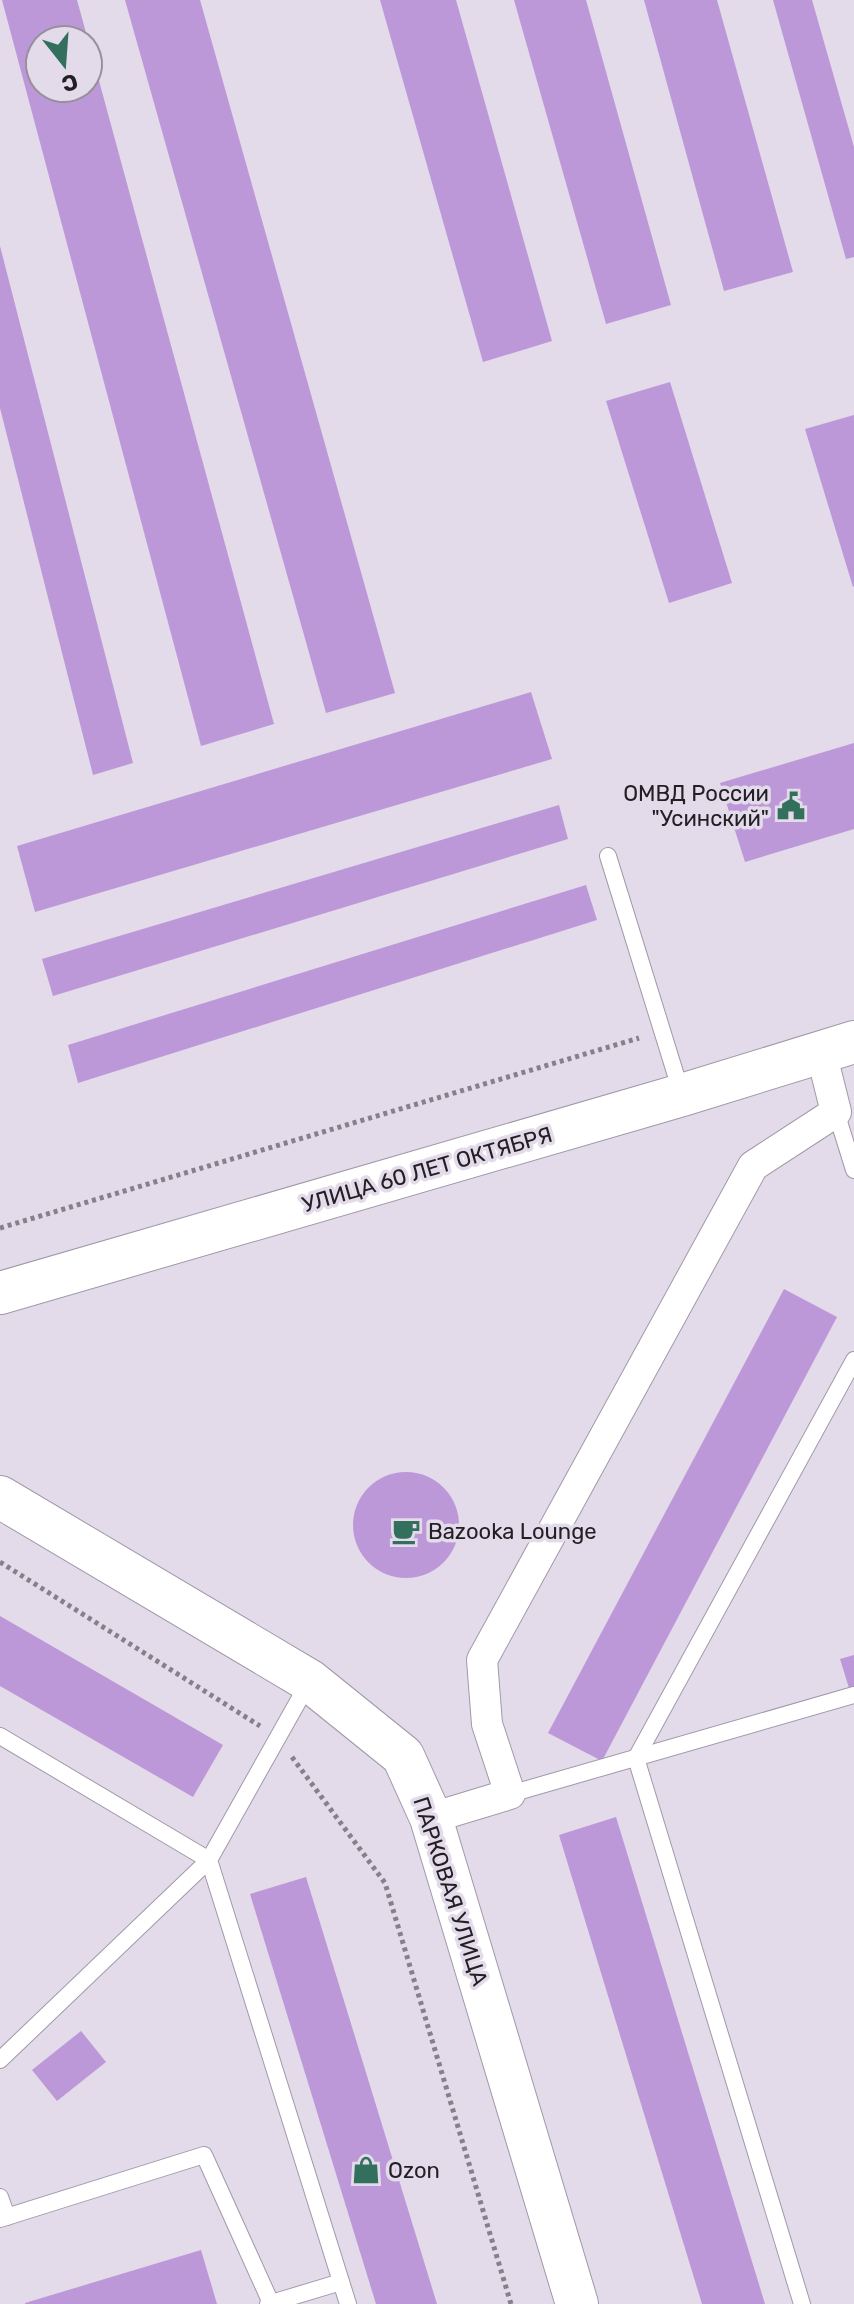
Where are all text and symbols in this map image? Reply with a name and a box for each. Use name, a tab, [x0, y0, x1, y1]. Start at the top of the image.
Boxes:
north arrow	[24, 24, 104, 104]
text: С	[58, 67, 81, 98]
place label: ОМВД России "Усинский"	[623, 780, 769, 832]
public building icon: ОМВД России "Усинский"	[776, 791, 806, 821]
street label: УЛИЦА 60 ЛЕТ ОКТЯБРЯ	[299, 1121, 555, 1218]
cafe icon: Bazooka Lounge	[391, 1516, 421, 1546]
place label: Bazooka Lounge	[428, 1518, 597, 1545]
street label: ПАРКОВАЯ УЛИЦА	[407, 1793, 494, 1989]
shop icon: Ozon	[351, 2155, 381, 2185]
place label: Ozon	[388, 2157, 440, 2184]

